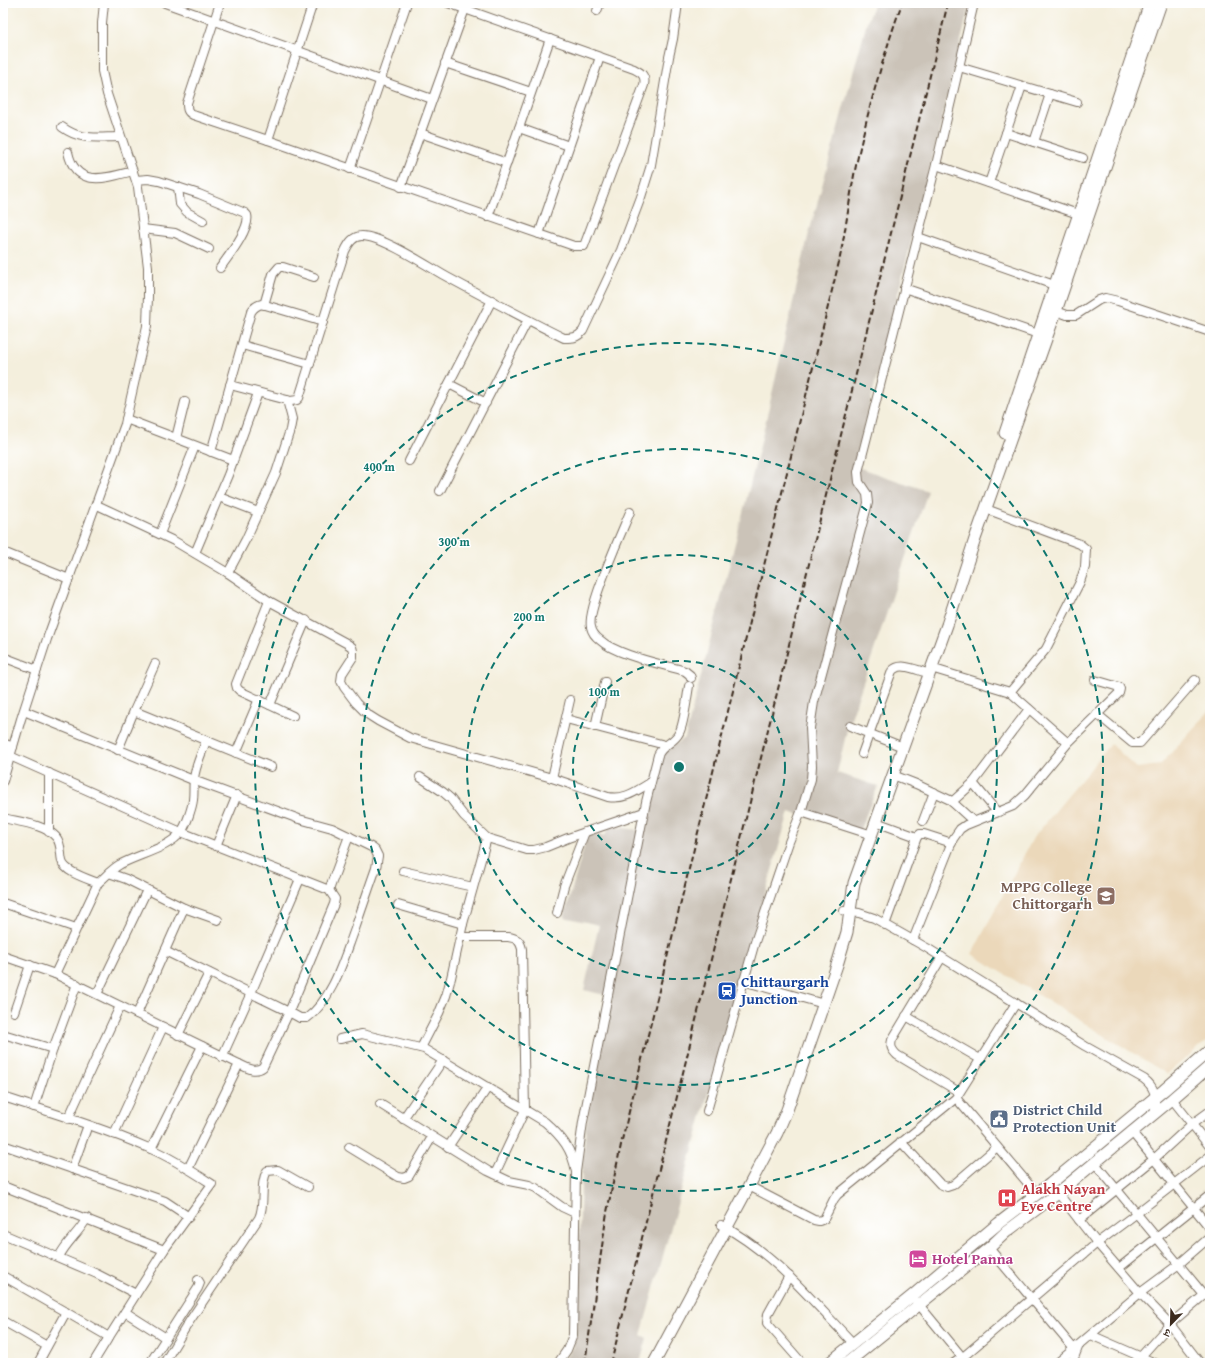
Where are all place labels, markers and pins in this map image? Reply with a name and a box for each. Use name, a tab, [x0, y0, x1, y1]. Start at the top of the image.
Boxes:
centre of rings	[672, 760, 686, 774]
place label: MPPG College Chittorgarh	[1001, 876, 1092, 914]
school or university icon: MPPG College Chittorgarh	[1095, 885, 1117, 907]
place label: Chittaurgarh Junction	[738, 971, 829, 1009]
station icon: Chittaurgarh Junction	[716, 980, 738, 1002]
place label: District Child Protection Unit	[1013, 1099, 1116, 1137]
public building icon: District Child Protection Unit	[988, 1108, 1010, 1130]
place label: Alakh Nayan Eye Centre	[1021, 1178, 1105, 1216]
hospital icon: Alakh Nayan Eye Centre	[996, 1187, 1018, 1209]
hotel icon: Hotel Panna	[907, 1248, 929, 1270]
place label: Hotel Panna	[932, 1248, 1014, 1269]

